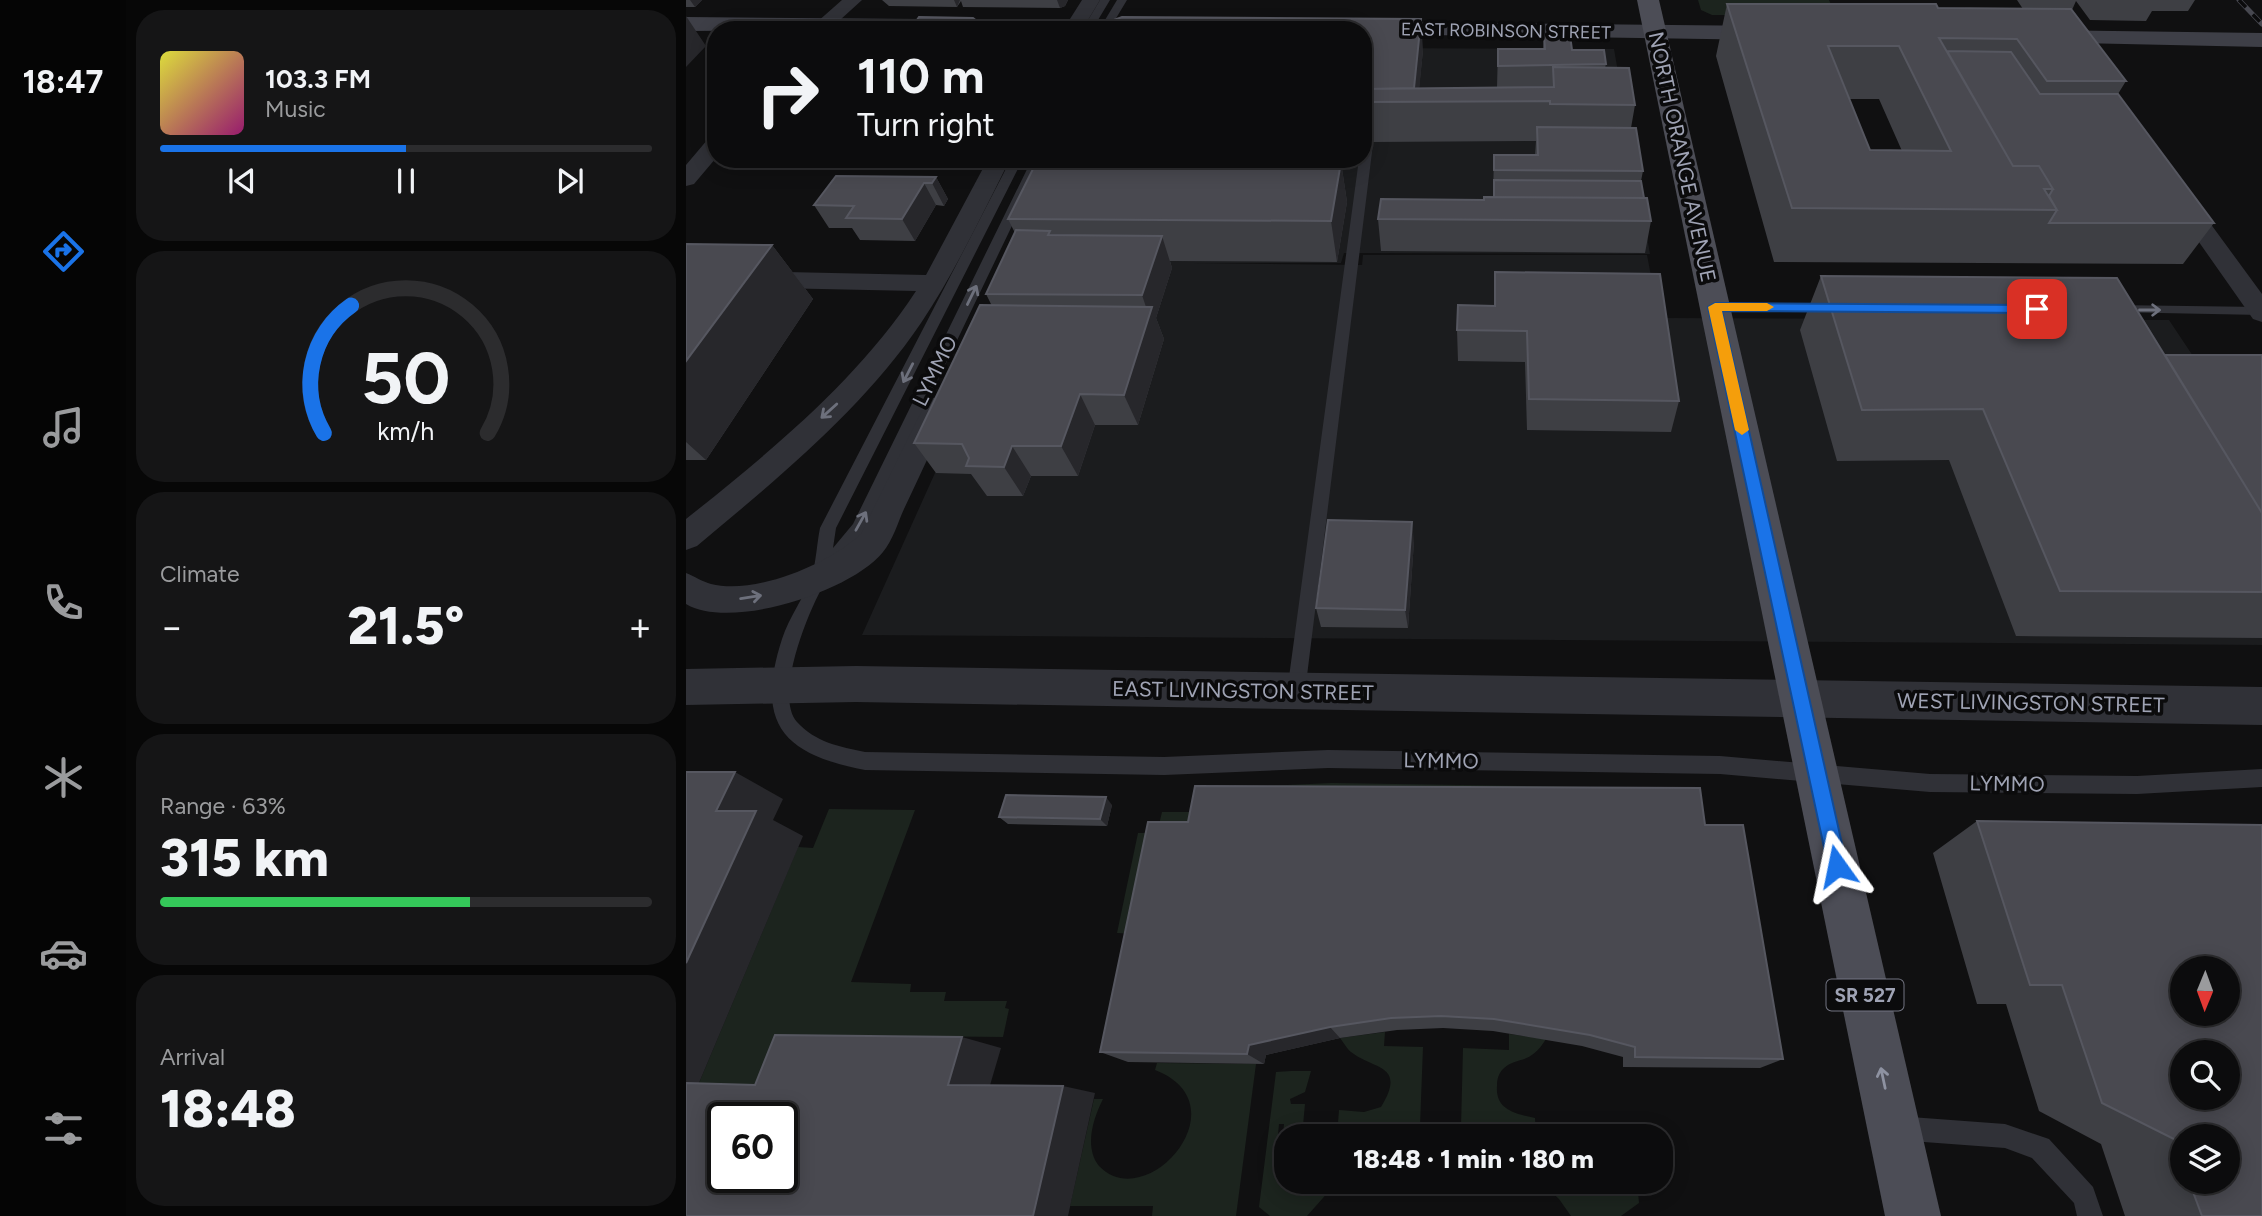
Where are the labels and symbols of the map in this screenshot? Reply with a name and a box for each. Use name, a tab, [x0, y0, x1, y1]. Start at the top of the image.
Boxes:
street label: EAST ROBINSON STREET	[1401, 18, 1611, 44]
street label: NORTH ORANGE AVENUE	[1644, 29, 1721, 284]
pin	[2007, 279, 2067, 339]
one-way arrow	[966, 285, 979, 306]
one-way arrow	[2139, 303, 2162, 317]
street label: LYMMO	[907, 332, 962, 410]
one-way arrow	[900, 362, 914, 383]
one-way arrow	[821, 403, 838, 420]
one-way arrow	[854, 512, 868, 532]
one-way arrow	[739, 590, 762, 603]
street label: EAST LIVINGSTON STREET	[1112, 676, 1374, 705]
street label: WEST LIVINGSTON STREET	[1897, 688, 2165, 717]
street label: LYMMO	[1403, 747, 1479, 774]
street label: LYMMO	[1969, 770, 2045, 797]
position arrow	[1800, 829, 1874, 903]
north arrow	[2170, 956, 2240, 1026]
road number: SR 527	[1826, 979, 1904, 1010]
one-way arrow	[1876, 1067, 1889, 1089]
speed limit sign: 60	[707, 1102, 798, 1193]

